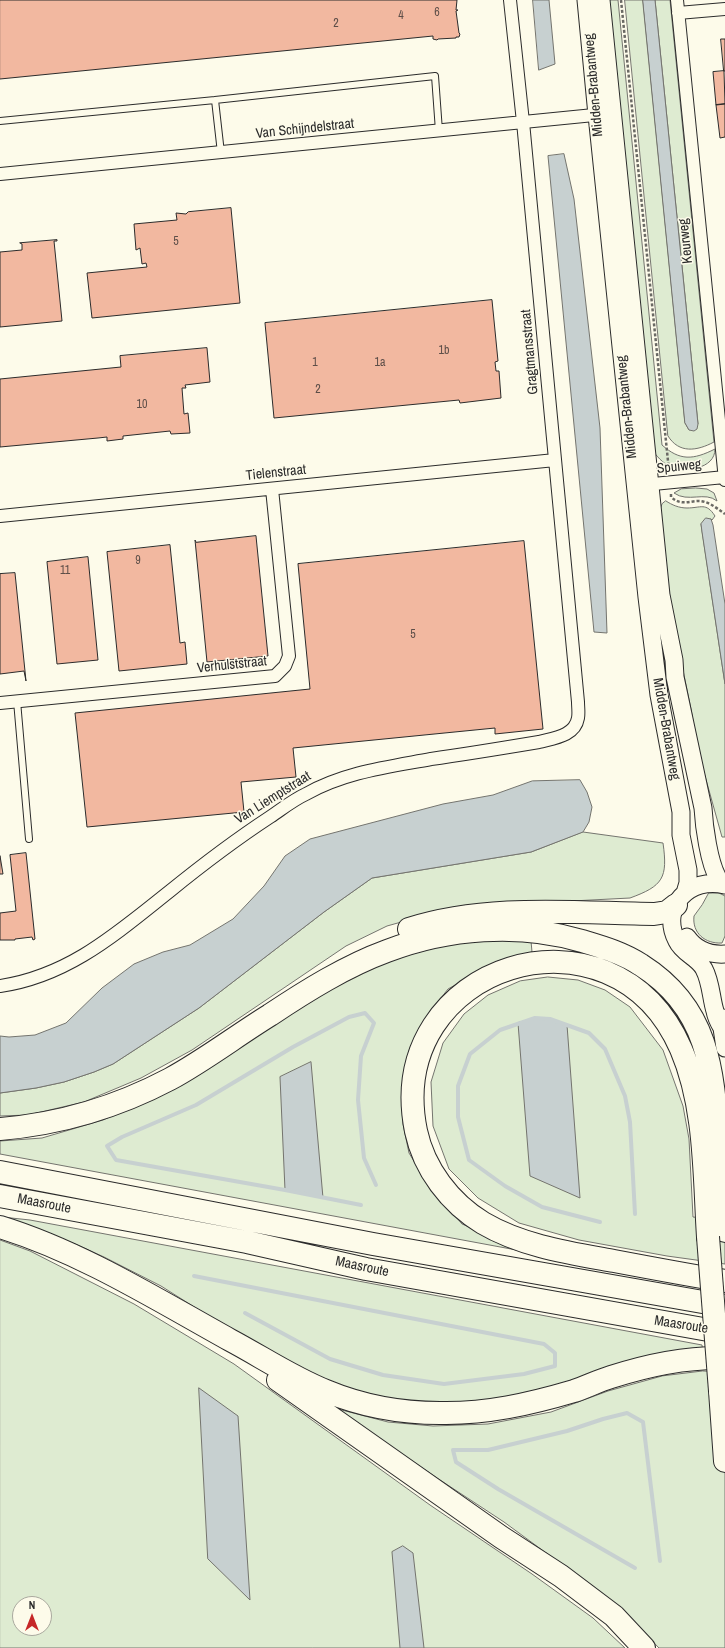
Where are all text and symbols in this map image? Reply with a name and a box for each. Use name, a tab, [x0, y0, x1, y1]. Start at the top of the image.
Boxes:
house number: 6	[434, 6, 440, 20]
house number: 4	[398, 9, 404, 23]
house number: 2	[333, 17, 339, 31]
street label: Midden-Brabantweg	[581, 33, 607, 137]
street label: Van Schijndelstraat	[255, 115, 355, 143]
street label: Keurweg	[675, 218, 697, 264]
house number: 5	[173, 235, 179, 249]
street label: Gragtmansstraat	[518, 309, 542, 395]
house number: 1b	[439, 344, 449, 358]
street label: Midden-Brabantweg	[613, 355, 641, 459]
house number: 1	[312, 356, 318, 370]
house number: 1a	[375, 356, 385, 370]
house number: 2	[315, 383, 321, 397]
house number: 10	[137, 398, 147, 412]
street label: Spuiweg	[656, 456, 702, 478]
street label: Tielenstraat	[245, 461, 307, 485]
house number: 9	[135, 554, 141, 568]
house number: 11	[60, 564, 70, 578]
house number: 5	[410, 628, 416, 642]
street label: Verhulststraat	[196, 653, 268, 677]
street label: Midden-Brabantweg	[649, 677, 683, 781]
street label: Van Liemptstraat	[232, 768, 314, 828]
street label: Maasroute	[16, 1191, 72, 1217]
street label: Maasroute	[334, 1253, 390, 1281]
street label: Maasroute	[653, 1312, 709, 1338]
north arrow	[12, 1596, 52, 1636]
text: N	[29, 1598, 35, 1612]

